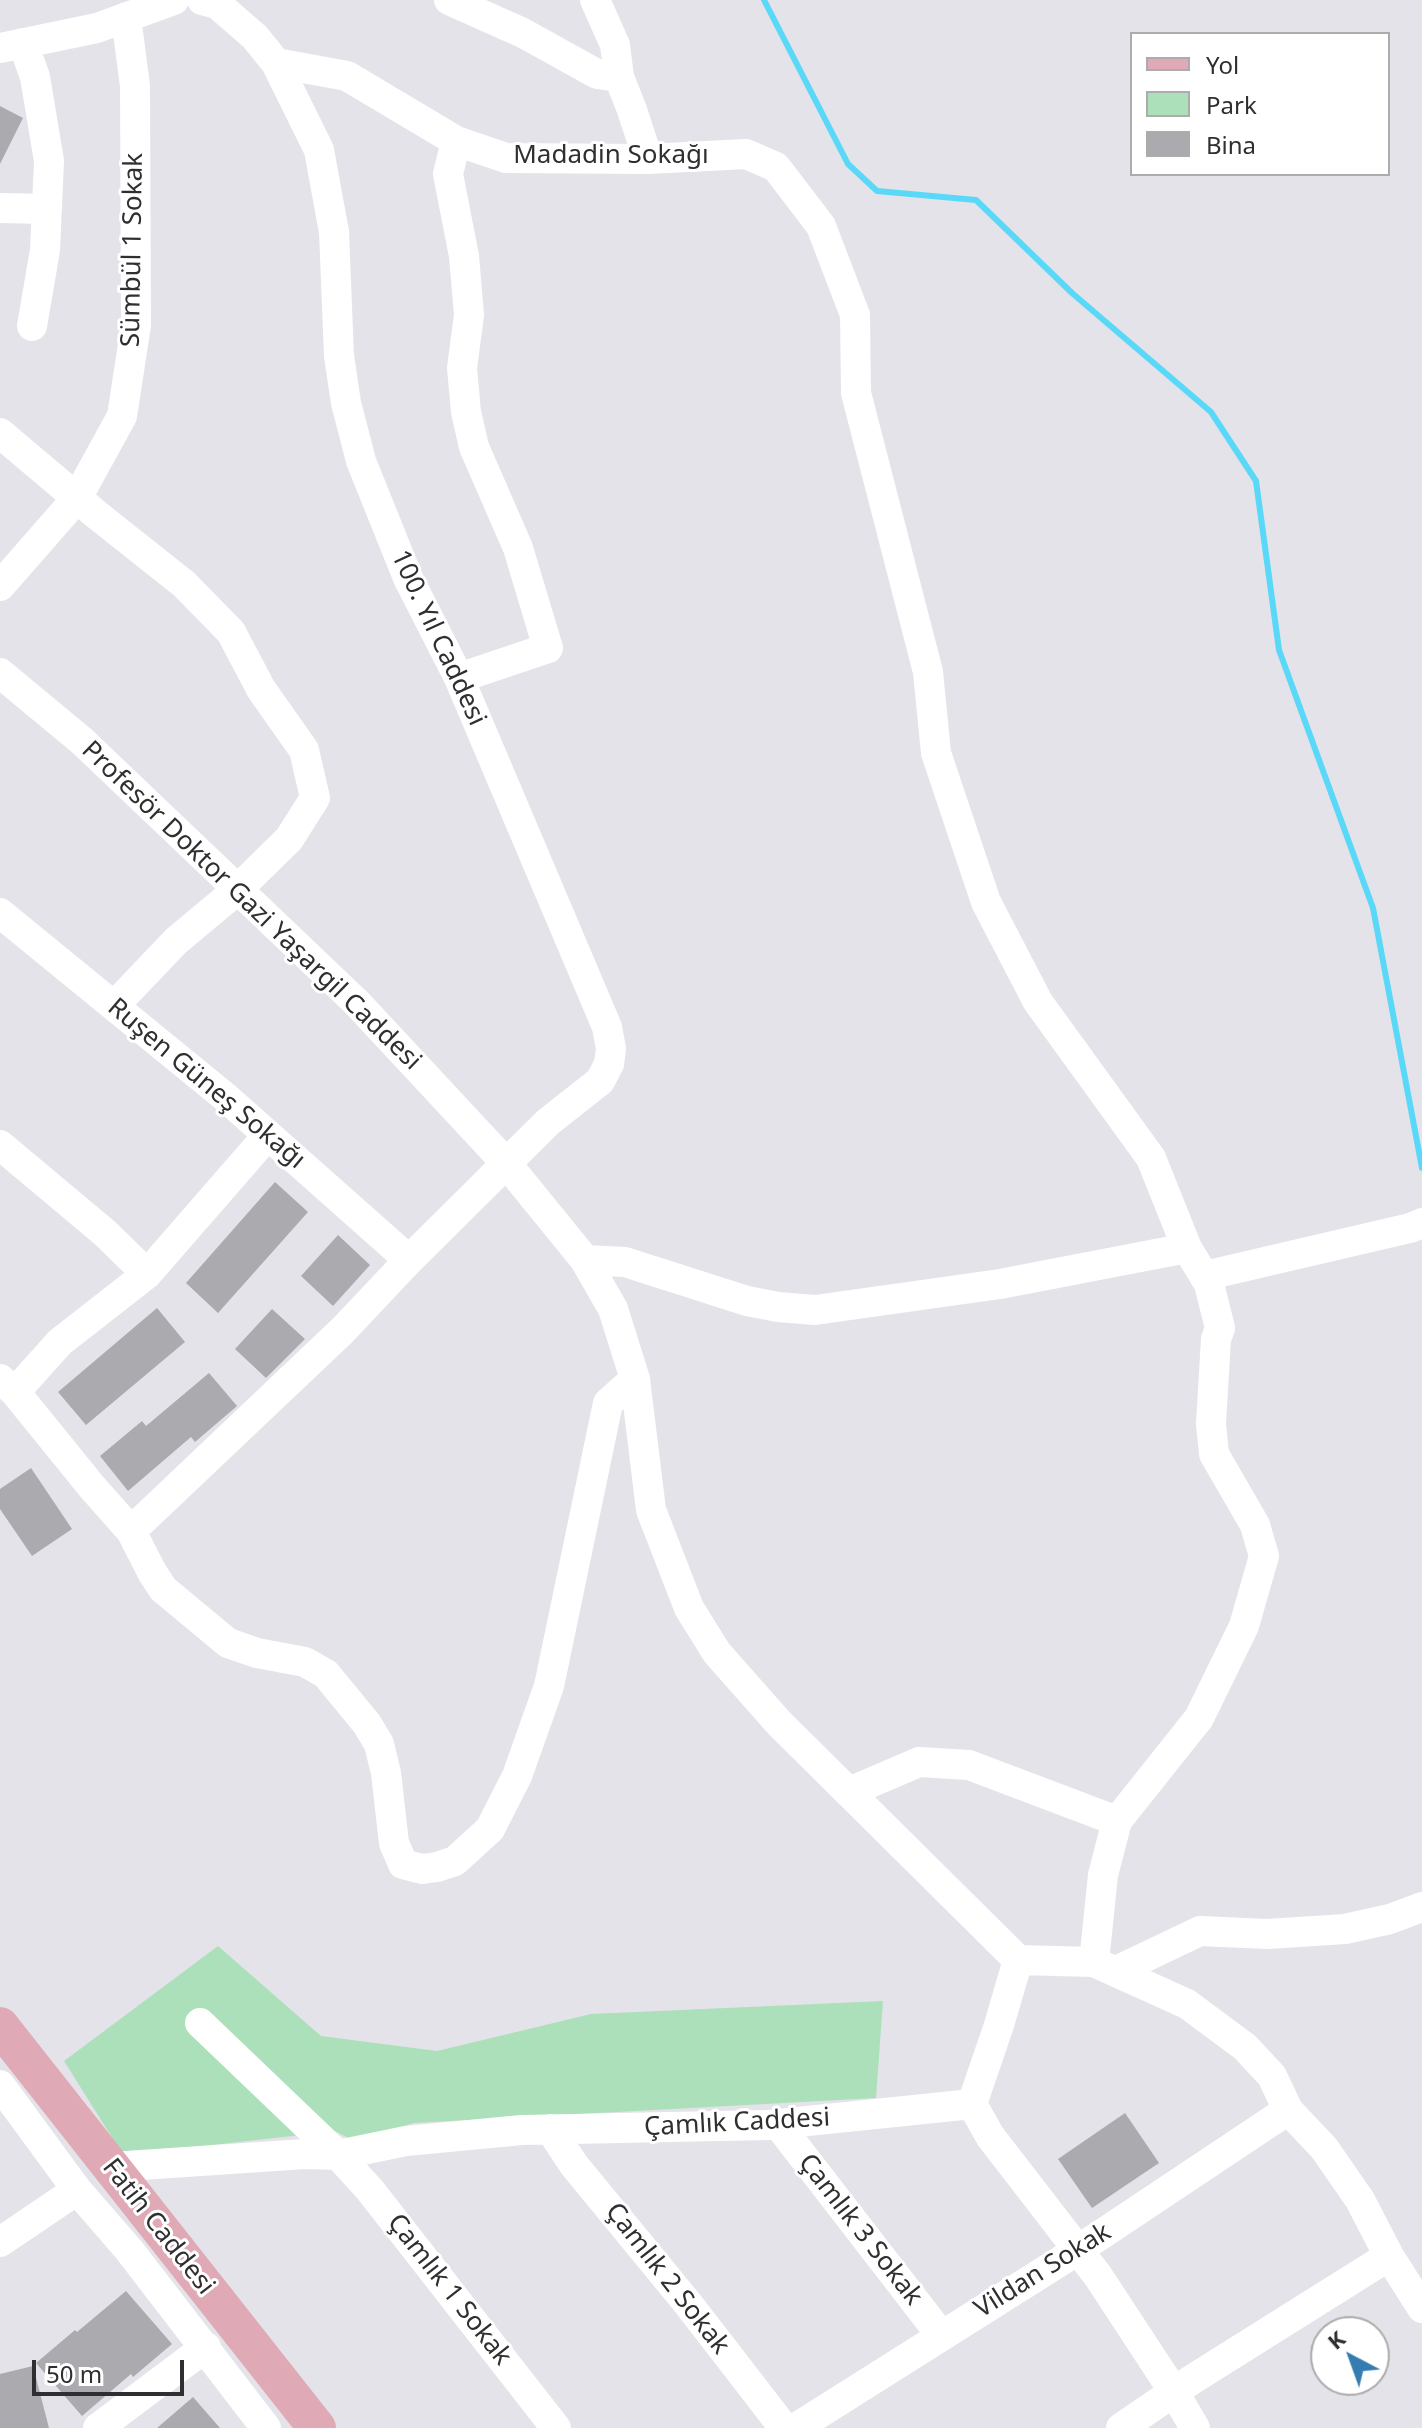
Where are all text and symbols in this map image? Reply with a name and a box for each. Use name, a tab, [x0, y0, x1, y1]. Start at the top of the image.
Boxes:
legend	[1130, 32, 1390, 176]
text: Yol	[1206, 48, 1239, 81]
text: Park	[1206, 88, 1257, 121]
text: Bina	[1206, 128, 1256, 161]
street label: Madadin Sokağı	[513, 140, 709, 172]
street label: Sümbül 1 Sokak	[116, 153, 150, 347]
street label: 100. Yıl Caddesi	[384, 545, 492, 731]
street label: Profesör Doktor Gazi Yaşargil Caddesi	[75, 735, 427, 1077]
street label: Ruşen Güneş Sokağı	[101, 992, 311, 1176]
street label: Çamlık Caddesi	[643, 2103, 831, 2143]
street label: Çamlık 3 Sokak	[791, 2148, 929, 2312]
street label: Fatih Caddesi	[95, 2153, 221, 2301]
street label: Çamlık 2 Sokak	[598, 2197, 736, 2361]
street label: Çamlık 1 Sokak	[380, 2208, 518, 2372]
street label: Vildan Sokak	[969, 2217, 1117, 2325]
north arrow	[1310, 2316, 1390, 2396]
text: K	[1320, 2323, 1351, 2356]
scale bar	[36, 2344, 188, 2394]
text: 50 m	[46, 2357, 102, 2390]

